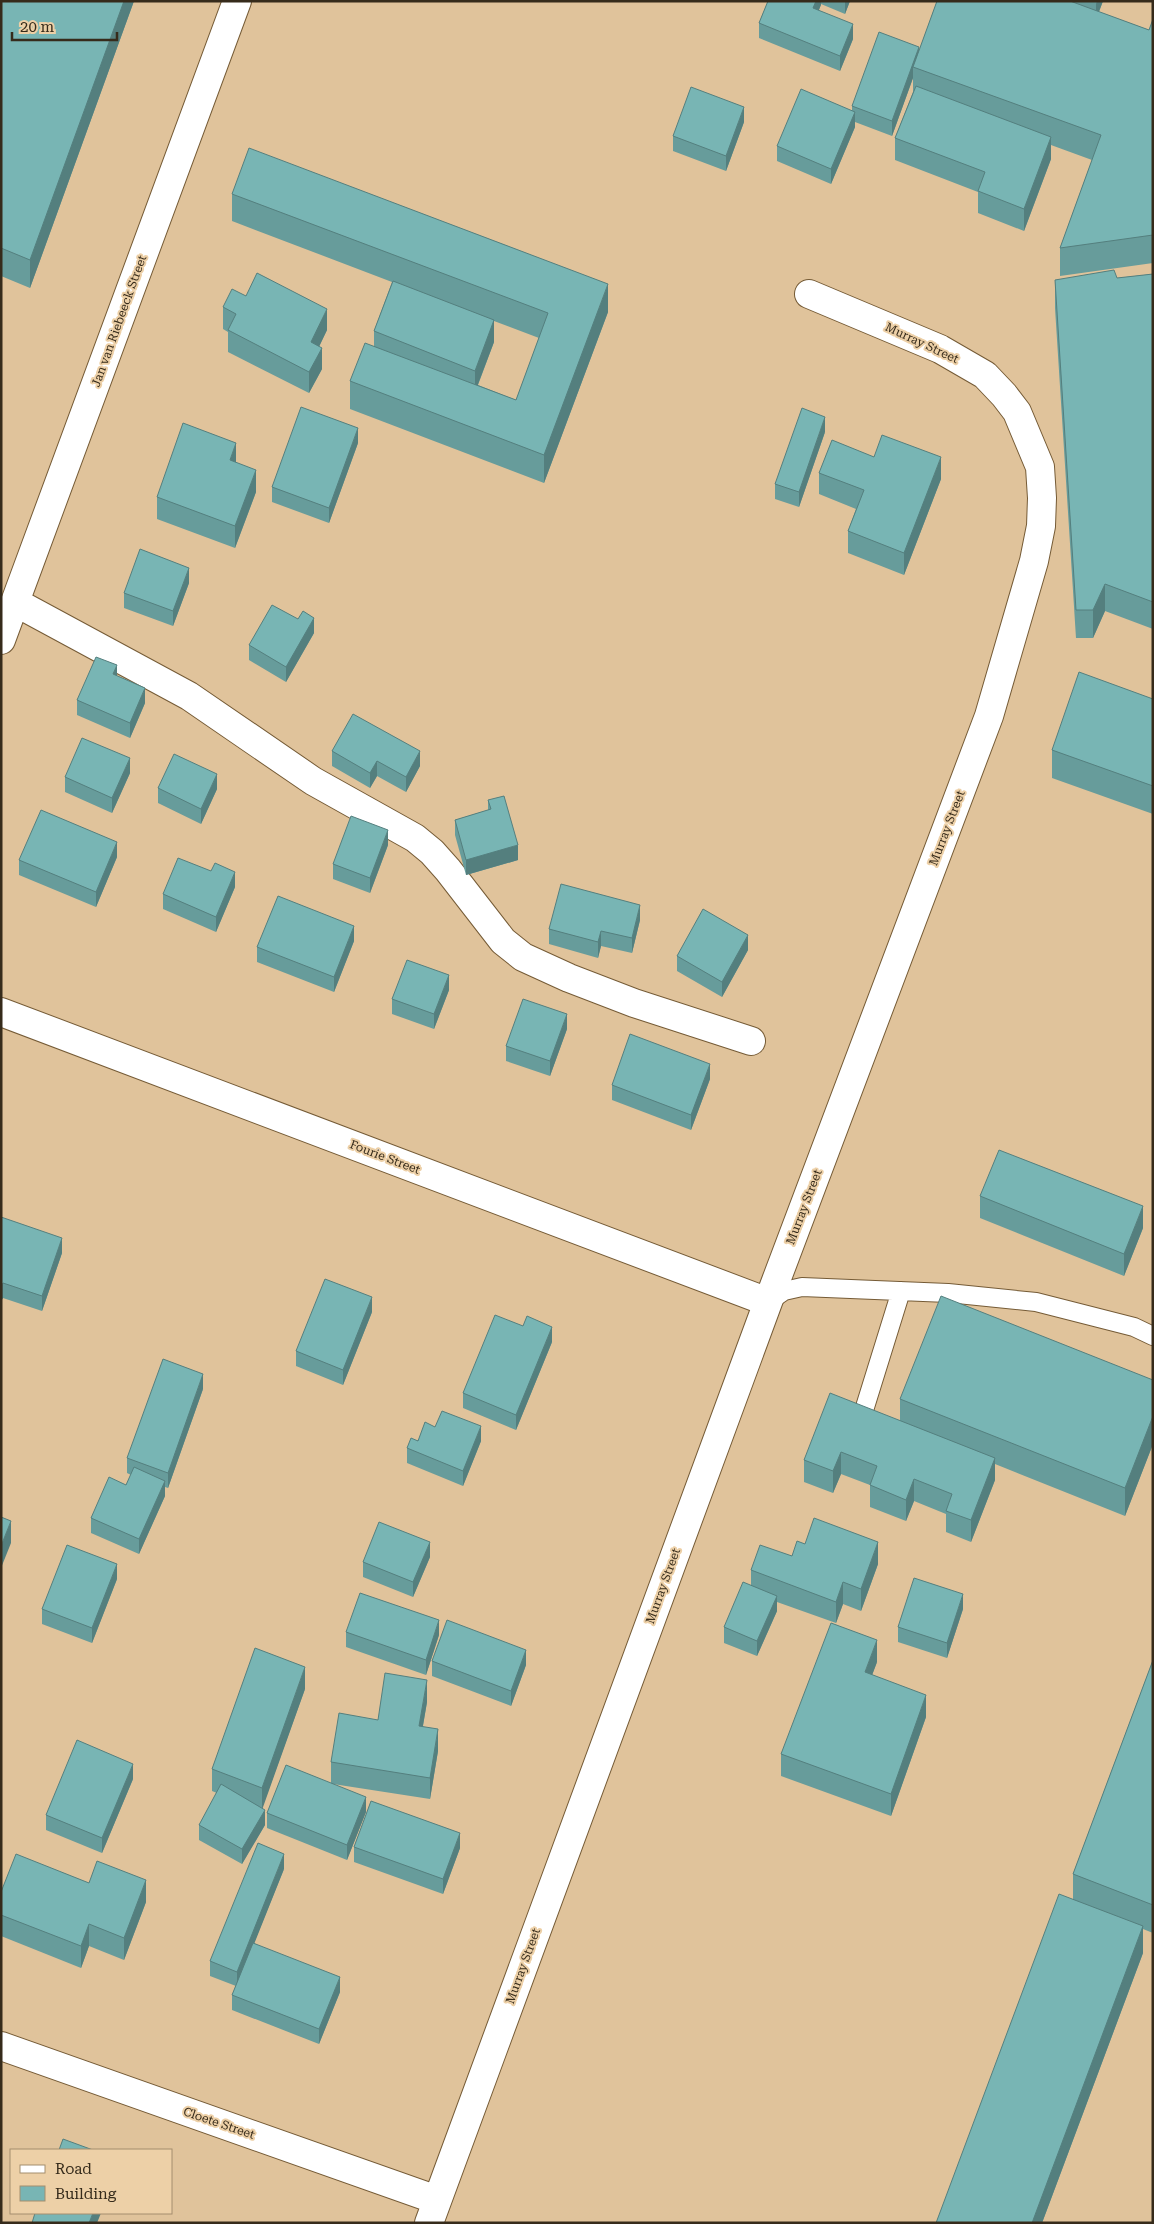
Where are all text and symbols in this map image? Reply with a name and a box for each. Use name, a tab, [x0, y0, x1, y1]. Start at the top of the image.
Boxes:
scale bar	[12, 10, 118, 42]
text: 20 m	[20, 18, 55, 36]
street label: Jan van Riebeeck Street	[89, 253, 150, 389]
street label: Murray Street	[883, 320, 961, 366]
street label: Murray Street	[926, 788, 968, 868]
street label: Fourie Street	[348, 1137, 423, 1177]
street label: Murray Street	[783, 1167, 825, 1247]
street label: Murray Street	[643, 1546, 683, 1626]
street label: Murray Street	[503, 1926, 543, 2006]
street label: Cloete Street	[181, 2104, 257, 2142]
legend	[10, 2149, 172, 2214]
text: Road	[55, 2160, 92, 2178]
text: Building	[55, 2185, 117, 2203]

